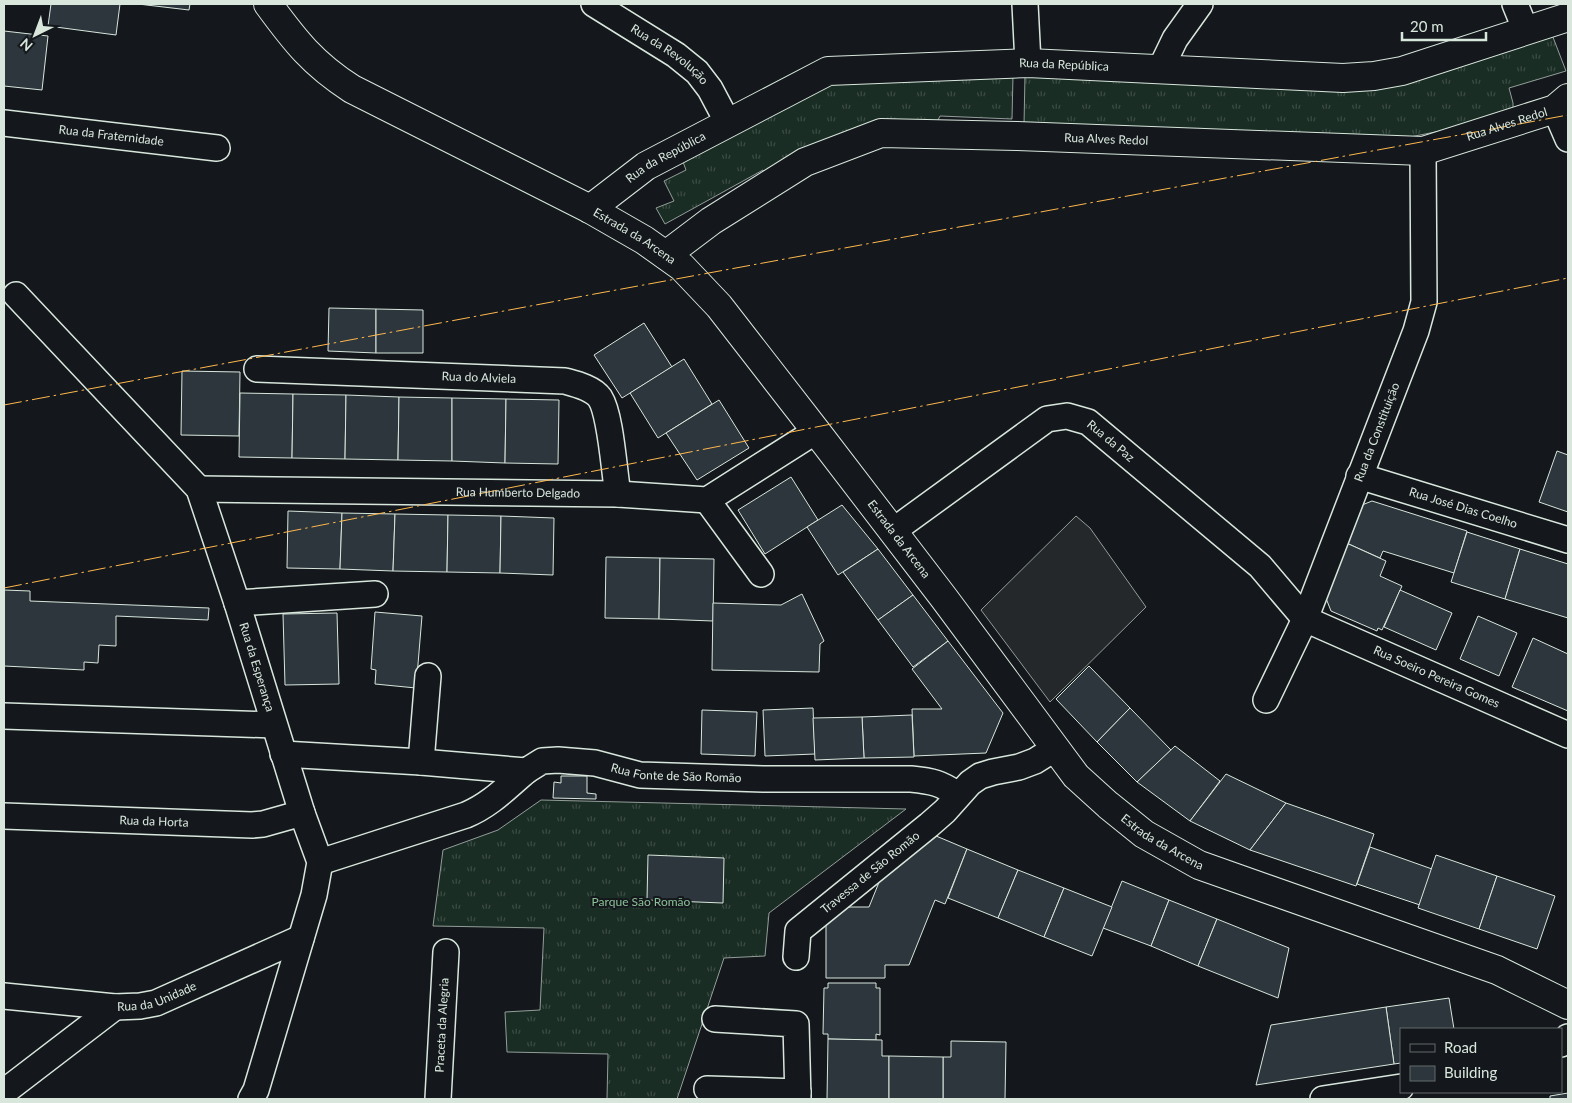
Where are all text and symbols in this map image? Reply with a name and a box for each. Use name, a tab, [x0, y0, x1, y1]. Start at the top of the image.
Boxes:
north arrow	[10, 10, 60, 60]
scale bar	[1402, 10, 1486, 42]
text: 20 m	[1410, 17, 1444, 35]
street label: Rua da Revolução	[628, 21, 712, 87]
text: N	[16, 35, 36, 55]
street label: Rua da República	[1019, 55, 1109, 74]
street label: Rua Alves Redol	[1464, 104, 1549, 144]
street label: Rua da Fraternidade	[58, 121, 165, 149]
street label: Rua da República	[622, 128, 708, 186]
street label: Rua Alves Redol	[1064, 130, 1149, 148]
street label: Estrada da Arcena	[591, 204, 679, 267]
street label: Rua do Alviela	[441, 368, 516, 386]
street label: Rua da Constituição	[1351, 380, 1402, 484]
street label: Rua da Paz	[1084, 416, 1138, 465]
street label: Rua Humberto Delgado	[456, 484, 580, 501]
street label: Rua José Dias Coelho	[1407, 484, 1520, 531]
street label: Estrada da Arcena	[865, 497, 934, 581]
street label: Rua da Esperança	[236, 621, 278, 713]
street label: Rua Soeiro Pereira Gomes	[1371, 642, 1502, 711]
street label: Rua Fonte de São Romão	[609, 760, 742, 785]
street label: Estrada da Arcena	[1118, 811, 1205, 873]
street label: Rua da Horta	[119, 812, 189, 830]
street label: Travessa de São Romão	[817, 828, 923, 917]
park label: Parque São Romão	[592, 894, 691, 909]
street label: Praceta da Alegria	[431, 977, 452, 1073]
street label: Rua da Unidade	[117, 978, 199, 1014]
legend	[1400, 1028, 1562, 1093]
text: Road	[1444, 1038, 1477, 1056]
text: Building	[1444, 1063, 1497, 1081]

